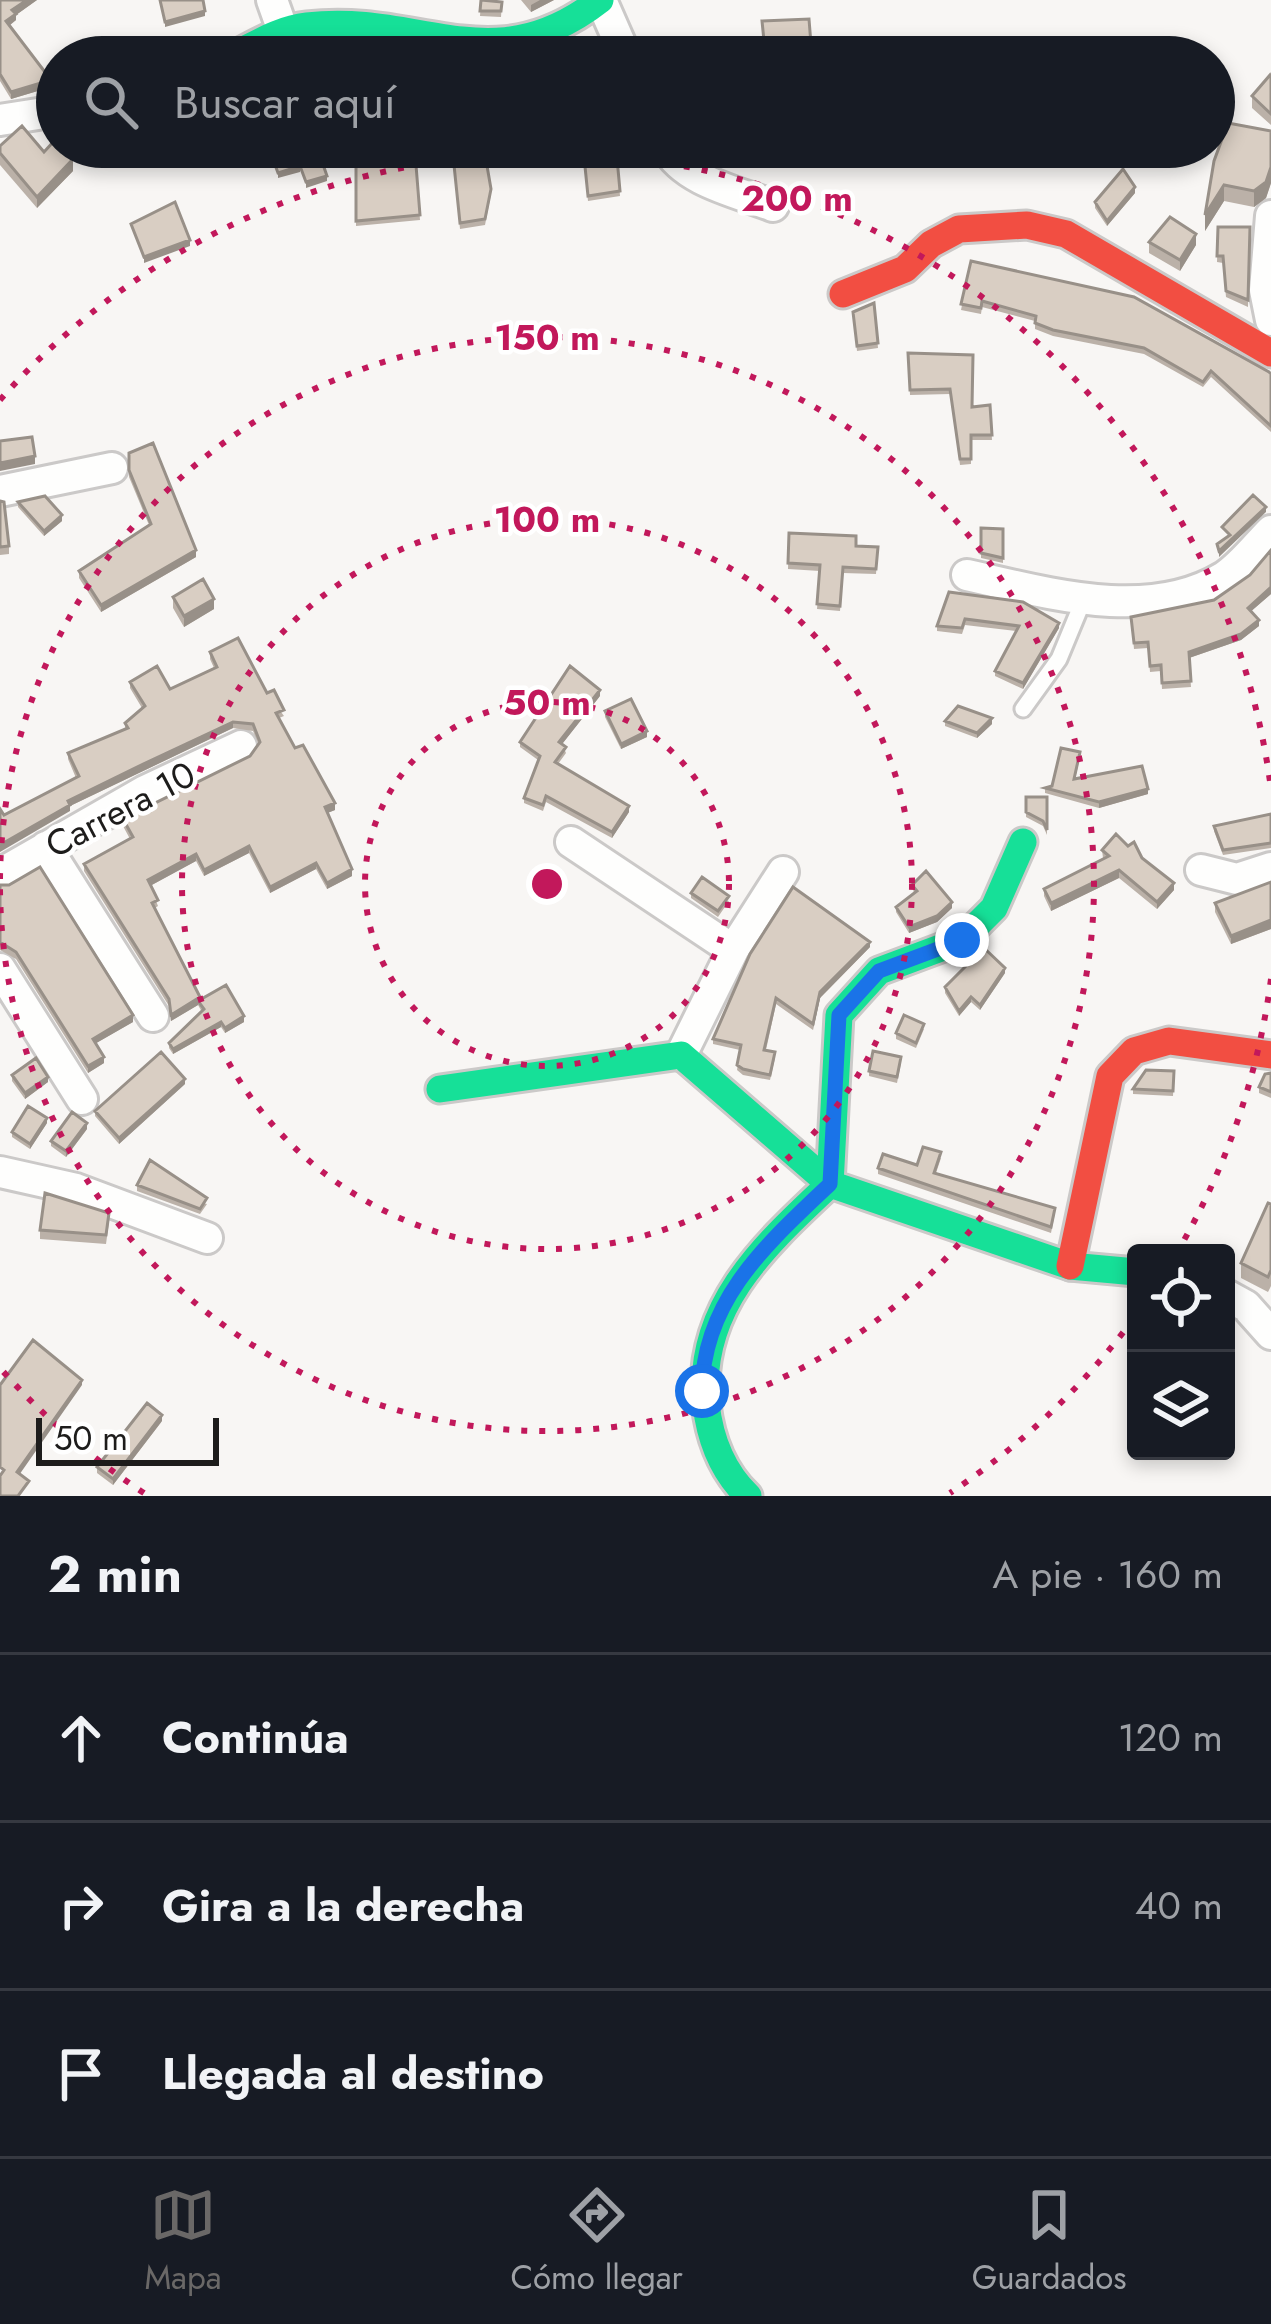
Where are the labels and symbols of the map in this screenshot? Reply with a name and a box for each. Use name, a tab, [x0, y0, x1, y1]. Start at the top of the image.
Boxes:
text: 200 m	[741, 172, 853, 224]
text: 150 m	[494, 311, 600, 363]
text: 100 m	[494, 493, 600, 545]
text: 50 m	[503, 676, 591, 728]
street label: Carrera 10	[36, 748, 204, 870]
centre of rings	[526, 863, 568, 905]
route end	[935, 913, 989, 967]
route start	[675, 1364, 729, 1418]
scale bar	[36, 1412, 219, 1465]

